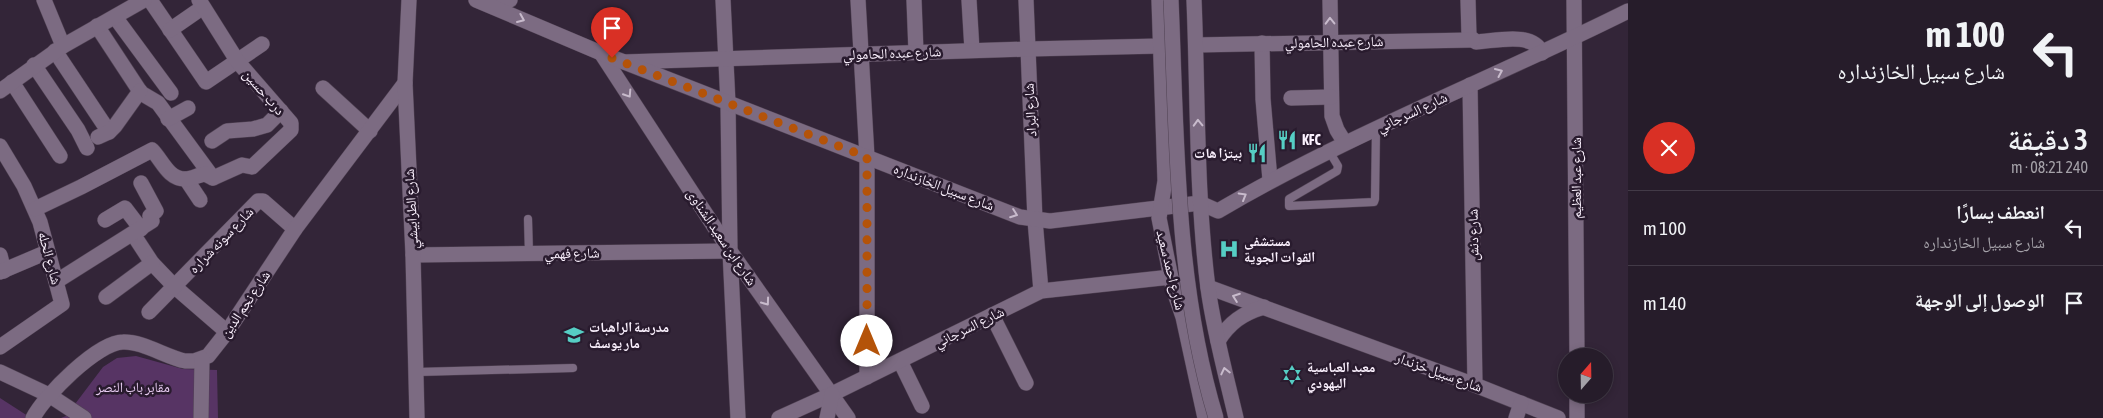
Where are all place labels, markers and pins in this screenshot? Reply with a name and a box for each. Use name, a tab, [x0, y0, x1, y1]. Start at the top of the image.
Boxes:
pin	[591, 7, 633, 58]
restaurant icon: KFC	[1276, 129, 1298, 151]
place label: KFC	[1302, 132, 1322, 148]
restaurant icon: بيتزا هات	[1246, 142, 1268, 164]
place label: بيتزا هات	[1194, 145, 1242, 162]
place label: مستشفى القوات الجوية	[1244, 233, 1315, 265]
hospital icon: مستشفى القوات الجوية	[1218, 238, 1240, 260]
place label: مدرسة الراهبات مار يوسف	[589, 319, 669, 351]
school or university icon: مدرسة الراهبات مار يوسف	[563, 324, 585, 346]
place label: معبد العباسية اليهودي	[1307, 359, 1375, 394]
synagogue icon: معبد العباسية اليهودي	[1281, 364, 1303, 386]

